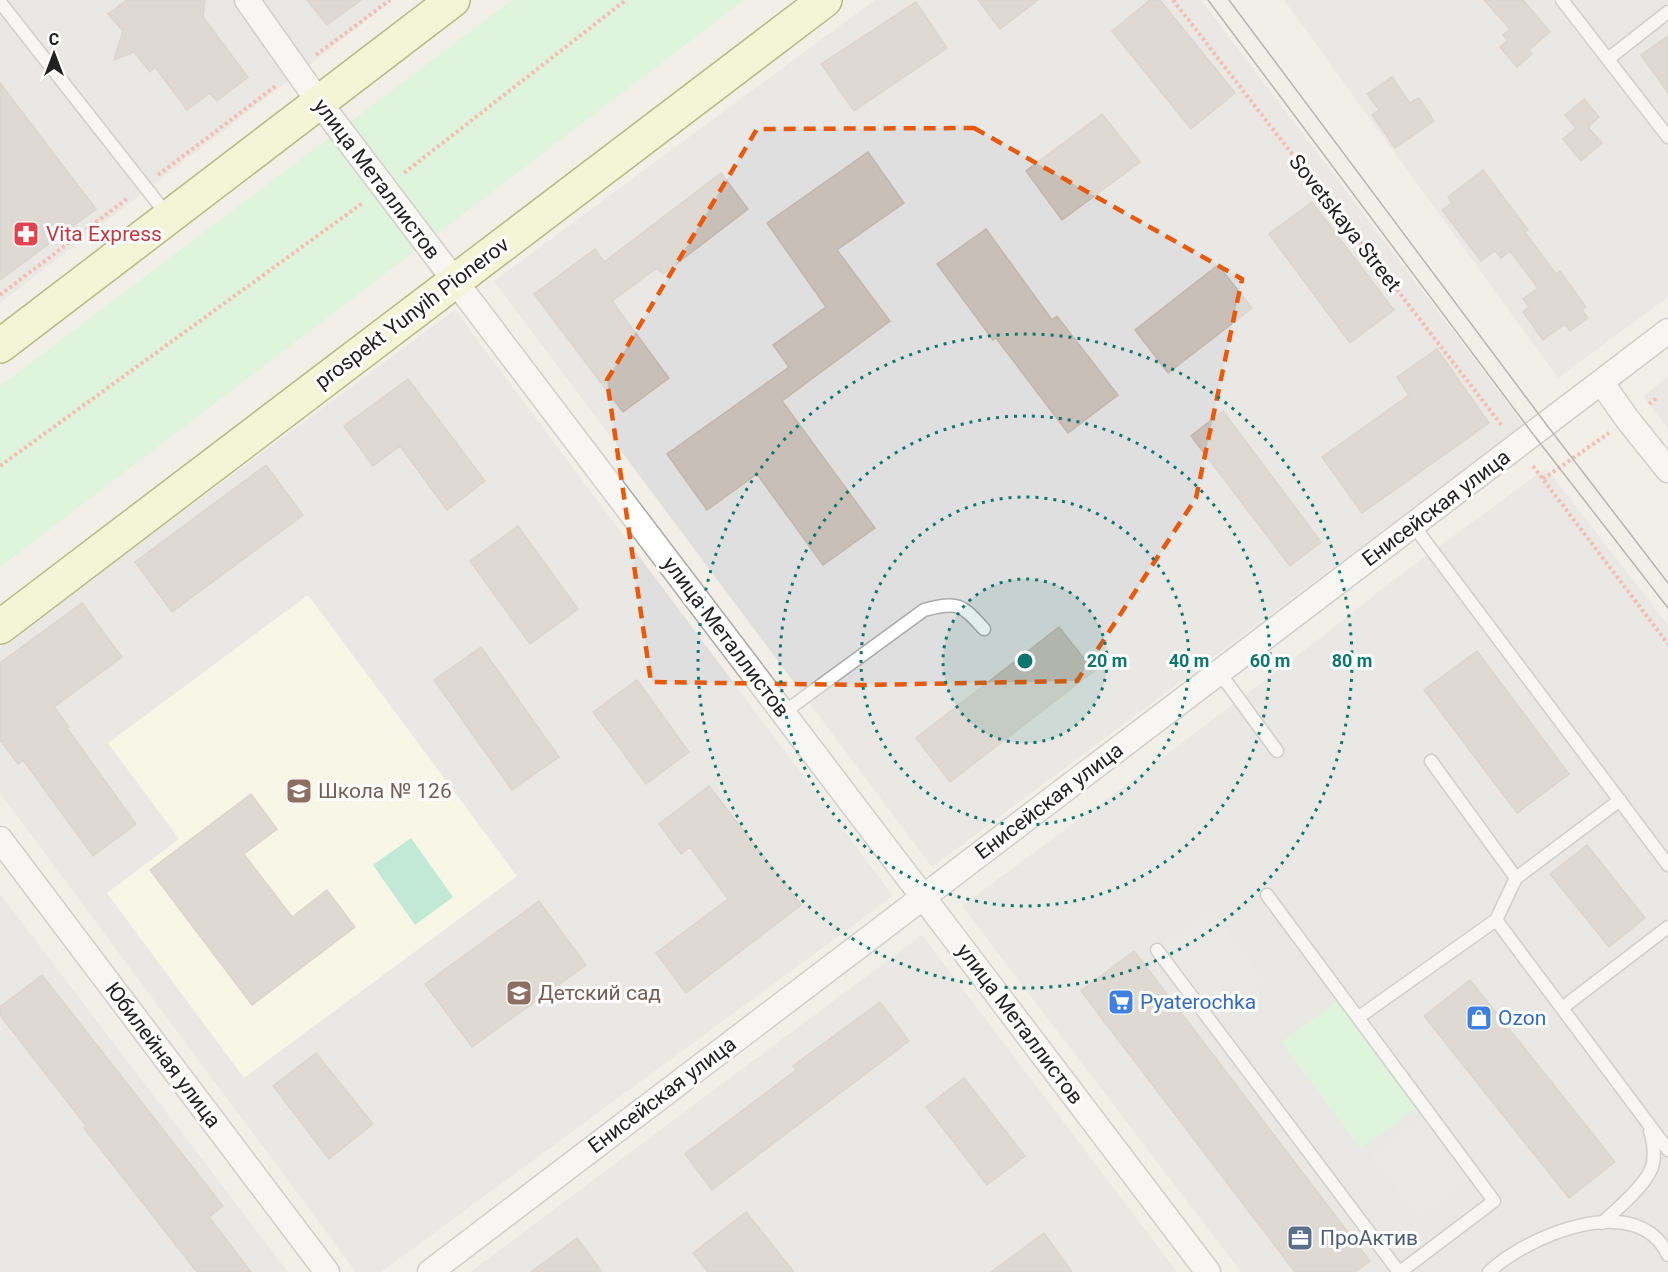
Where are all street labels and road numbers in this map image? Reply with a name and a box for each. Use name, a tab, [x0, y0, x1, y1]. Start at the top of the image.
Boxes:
street label: улица Металлистов	[309, 94, 445, 264]
street label: Sovetskaya Street	[1284, 150, 1406, 296]
street label: prospekt Yunyih Pionerov	[310, 232, 514, 394]
street label: Енисейская улица	[1357, 445, 1515, 571]
street label: улица Металлистов	[658, 552, 794, 722]
street label: Енисейская улица	[970, 738, 1128, 864]
street label: улица Металлистов	[952, 939, 1088, 1109]
street label: Юбилейная улица	[101, 978, 225, 1132]
street label: Енисейская улица	[583, 1032, 741, 1158]

